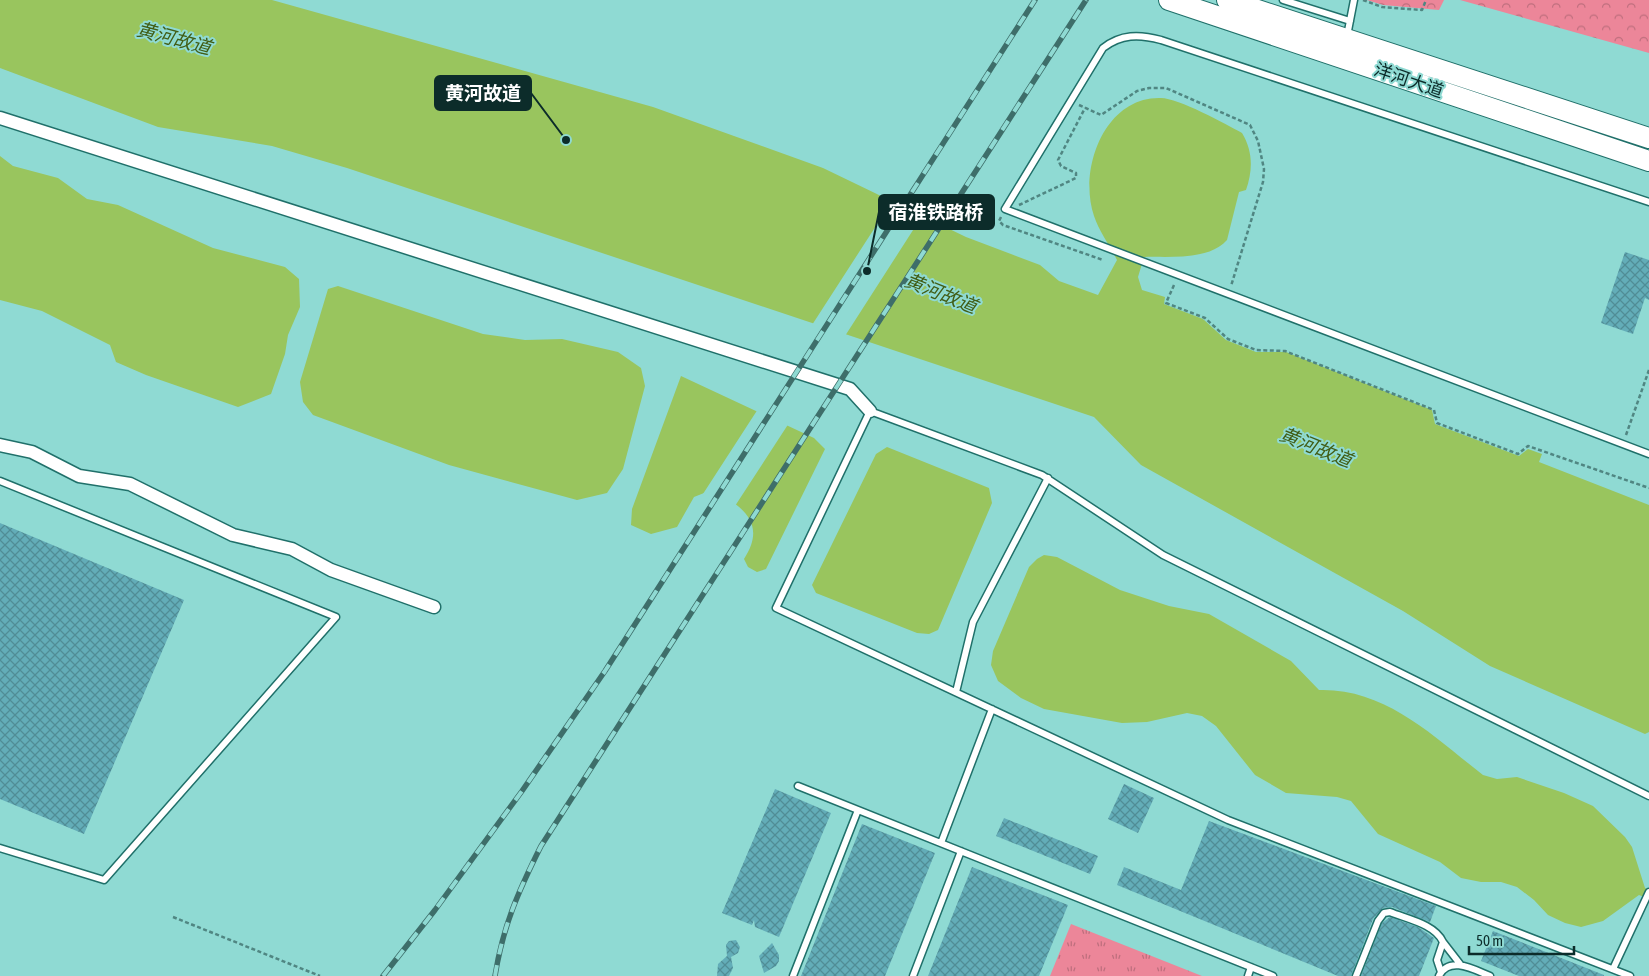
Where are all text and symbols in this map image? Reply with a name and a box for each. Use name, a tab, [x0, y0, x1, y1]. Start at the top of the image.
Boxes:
water label: 黄河故道	[134, 18, 216, 59]
street label: 洋河大道	[1372, 58, 1446, 102]
callout: 黄河故道	[435, 76, 531, 110]
text: 黄河故道	[445, 82, 521, 104]
callout: 宿淮铁路桥	[879, 195, 994, 229]
text: 宿淮铁路桥	[888, 201, 984, 223]
water label: 黄河故道	[902, 269, 983, 319]
water label: 黄河故道	[1277, 423, 1358, 473]
scale bar	[1469, 924, 1574, 956]
text: 50 m	[1476, 932, 1503, 949]

